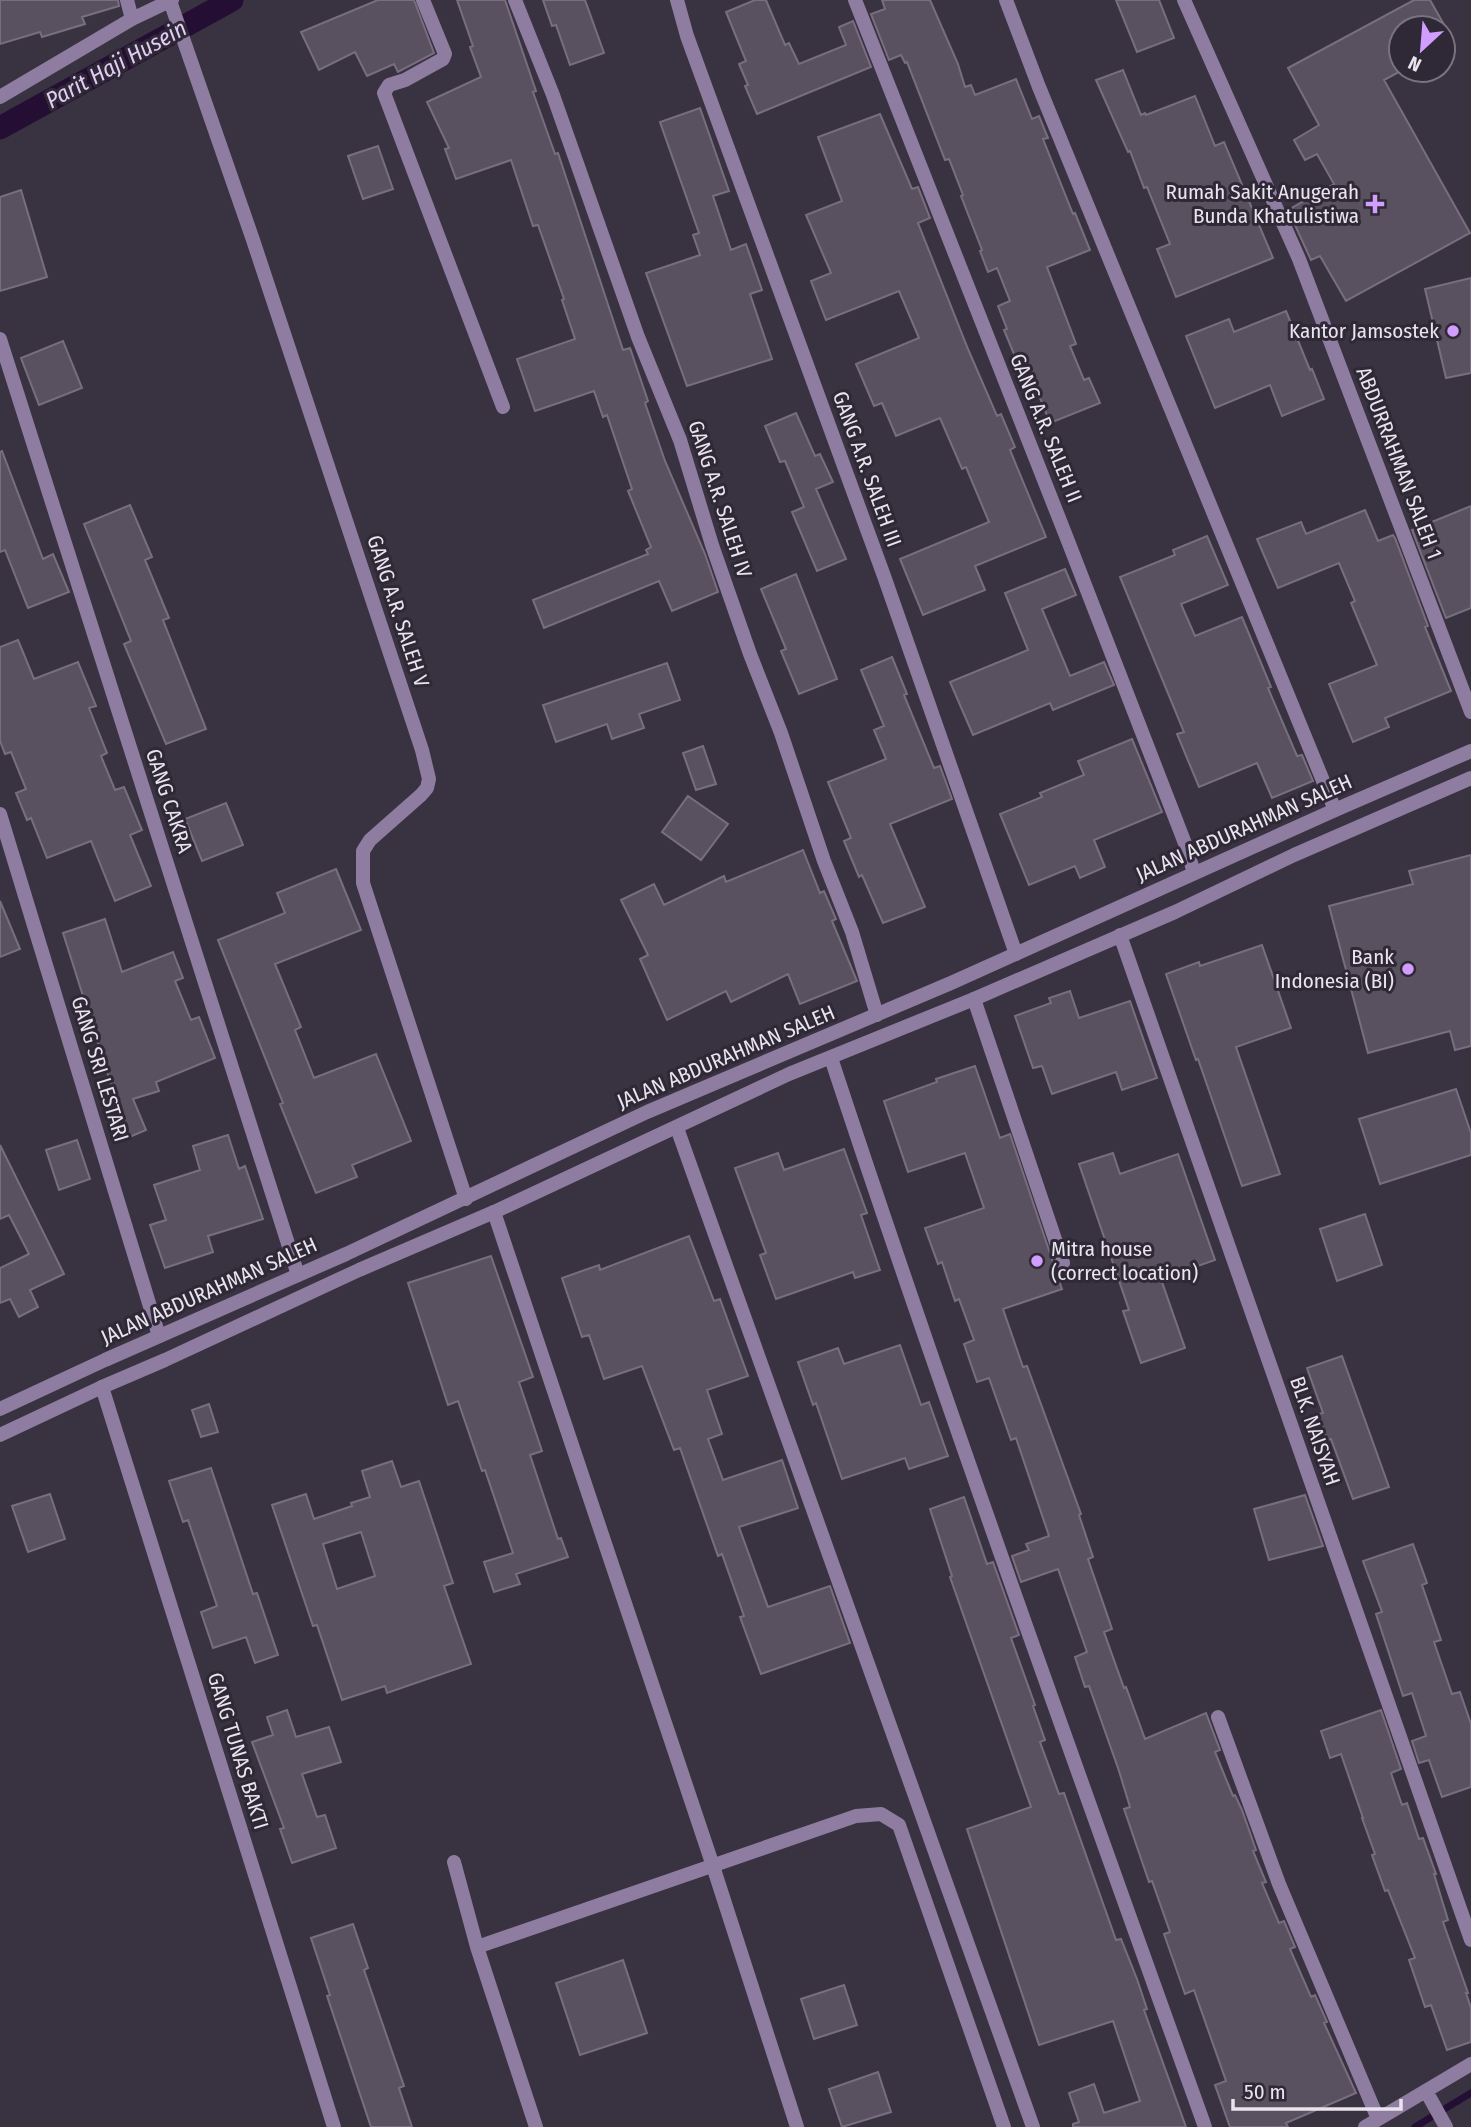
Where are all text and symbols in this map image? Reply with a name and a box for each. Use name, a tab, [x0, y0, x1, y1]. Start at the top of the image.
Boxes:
water label: Parit Haji Husein	[41, 14, 191, 114]
north arrow	[1387, 14, 1457, 84]
text: N	[1405, 51, 1425, 77]
place label: Rumah Sakit Anugerah Bunda Khatulistiwa	[1166, 179, 1359, 229]
marker: Rumah Sakit Anugerah Bunda Khatulistiwa	[1365, 194, 1385, 214]
place label: Kantor Jamsostek	[1289, 318, 1439, 344]
marker: Kantor Jamsostek	[1445, 323, 1461, 339]
street label: GANG A.R. SALEH II	[1004, 350, 1088, 506]
street label: ABDURRAHMAN SALEH 1	[1350, 363, 1448, 563]
street label: GANG A.R. SALEH III	[827, 388, 907, 550]
street label: GANG A.R. SALEH IV	[682, 417, 758, 581]
street label: GANG A.R. SALEH V	[361, 532, 435, 690]
street label: GANG CAKRA	[140, 746, 198, 856]
street label: JALAN ABDURAHMAN SALEH	[1132, 769, 1356, 887]
place label: Bank Indonesia (BI)	[1275, 944, 1394, 994]
marker: Bank Indonesia (BI)	[1400, 961, 1416, 977]
street label: GANG SRI LESTARI	[66, 993, 134, 1145]
street label: JALAN ABDURAHMAN SALEH	[613, 999, 839, 1115]
street label: JALAN ABDURAHMAN SALEH	[97, 1232, 321, 1350]
place label: Mitra house (correct location)	[1051, 1236, 1198, 1286]
marker: Mitra house (correct location)	[1029, 1253, 1045, 1269]
street label: BLK. NAISYAH	[1284, 1373, 1346, 1489]
street label: GANG TUNAS BAKTI	[202, 1669, 274, 1833]
scale bar	[1233, 2068, 1401, 2112]
text: 50 m	[1244, 2079, 1286, 2105]

